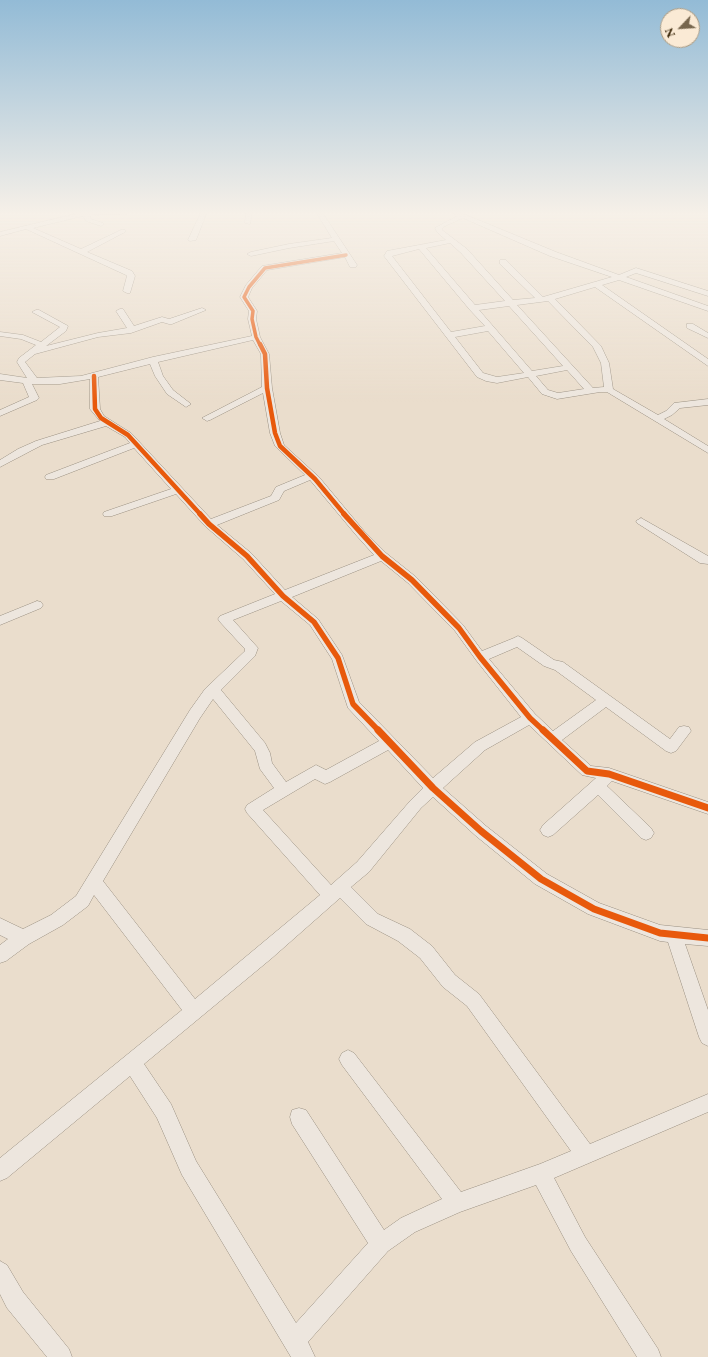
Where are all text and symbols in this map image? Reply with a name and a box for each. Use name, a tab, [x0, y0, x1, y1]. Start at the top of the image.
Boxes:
north arrow	[660, 8, 700, 48]
text: N	[662, 26, 678, 40]

